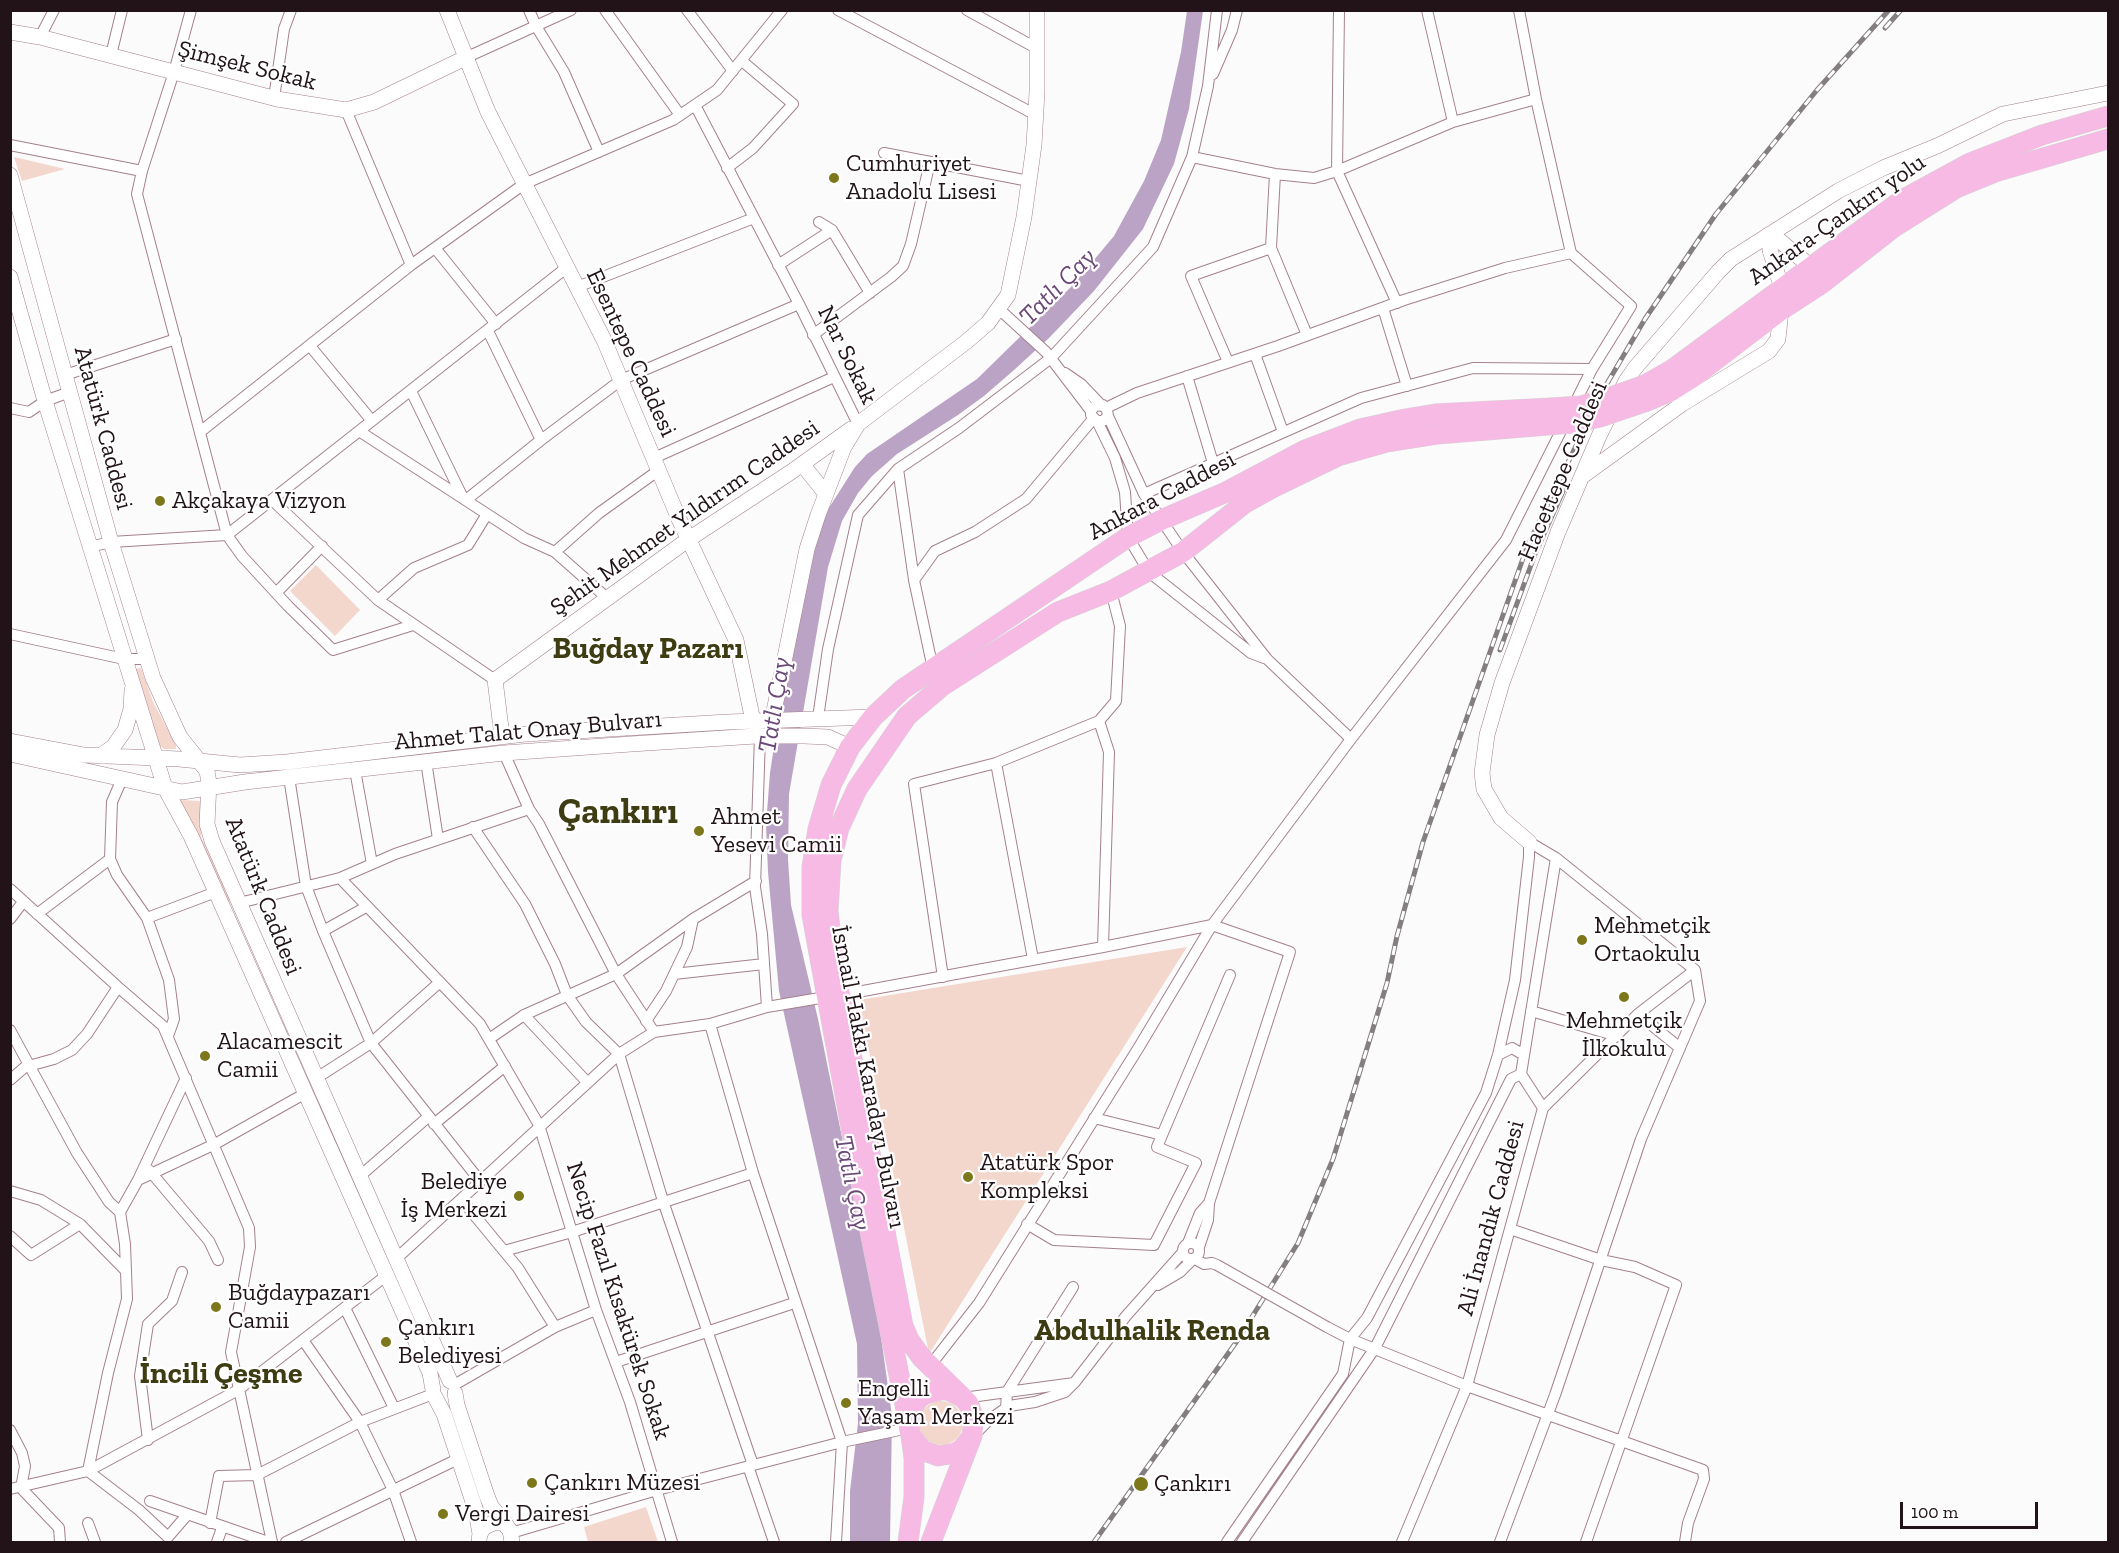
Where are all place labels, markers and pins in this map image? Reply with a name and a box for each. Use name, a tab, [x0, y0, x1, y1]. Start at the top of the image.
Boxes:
place label: Cumhuriyet Anadolu Lisesi	[846, 150, 997, 206]
marker: Cumhuriyet Anadolu Lisesi	[827, 171, 841, 185]
place label: Akçakaya Vizyon	[172, 487, 346, 515]
marker: Akçakaya Vizyon	[153, 494, 167, 508]
place label: Ahmet Yesevi Camii	[711, 803, 842, 859]
marker: Ahmet Yesevi Camii	[692, 824, 706, 838]
place label: Mehmetçik Ortaokulu	[1594, 912, 1711, 968]
marker: Mehmetçik Ortaokulu	[1575, 933, 1589, 947]
marker: Mehmetçik İlkokulu	[1617, 990, 1631, 1004]
place label: Mehmetçik İlkokulu	[1566, 1007, 1682, 1063]
place label: Alacamescit Camii	[217, 1028, 342, 1084]
marker: Alacamescit Camii	[198, 1049, 212, 1063]
place label: Atatürk Spor Kompleksi	[980, 1149, 1114, 1205]
place label: Belediye İş Merkezi	[400, 1168, 507, 1224]
marker: Atatürk Spor Kompleksi	[961, 1170, 975, 1184]
marker: Belediye İş Merkezi	[512, 1189, 526, 1203]
place label: Buğdaypazarı Camii	[228, 1279, 370, 1335]
marker: Buğdaypazarı Camii	[209, 1300, 223, 1314]
place label: Çankırı Belediyesi	[398, 1314, 501, 1370]
marker: Çankırı Belediyesi	[379, 1335, 393, 1349]
place label: Engelli Yaşam Merkezi	[858, 1375, 1014, 1431]
marker: Engelli Yaşam Merkezi	[839, 1396, 853, 1410]
place label: Çankırı Müzesi	[544, 1469, 700, 1497]
place label: Çankırı	[1154, 1470, 1231, 1498]
marker: Çankırı	[1132, 1475, 1150, 1493]
marker: Çankırı Müzesi	[525, 1476, 539, 1490]
place label: Vergi Dairesi	[455, 1500, 589, 1528]
marker: Vergi Dairesi	[436, 1507, 450, 1521]

